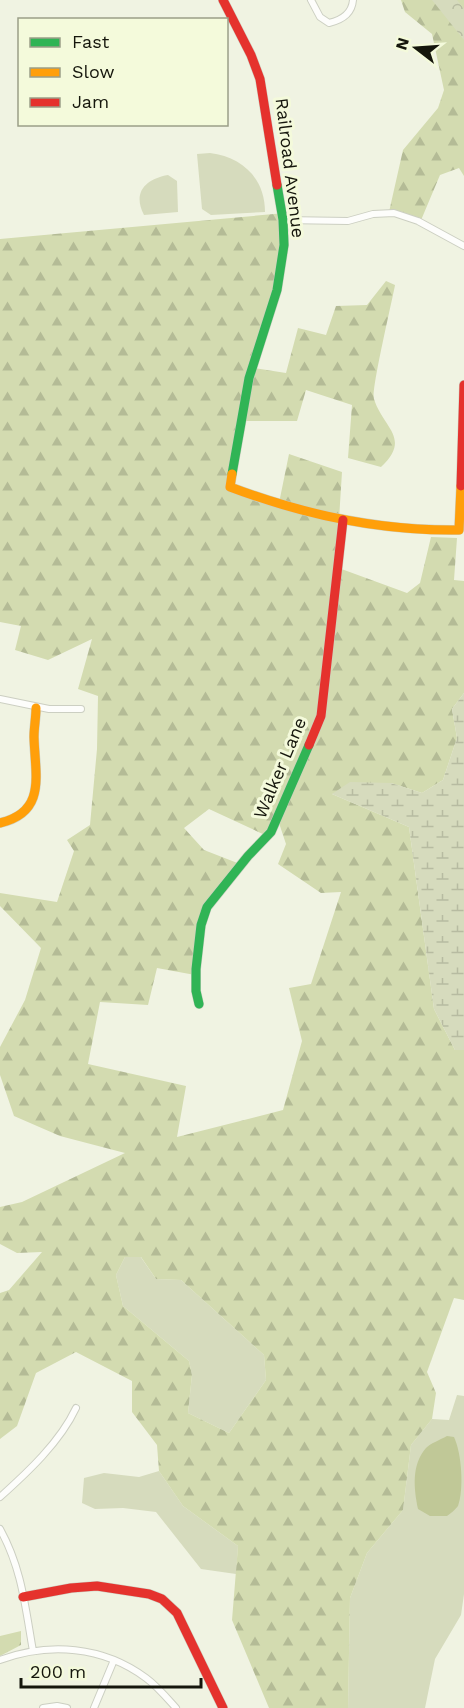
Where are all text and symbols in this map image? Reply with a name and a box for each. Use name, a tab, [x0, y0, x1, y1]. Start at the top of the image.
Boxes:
legend	[18, 18, 228, 126]
north arrow	[386, 18, 446, 78]
text: Fast	[72, 31, 110, 52]
text: N	[391, 35, 413, 52]
text: Slow	[72, 61, 115, 82]
text: Jam	[72, 91, 109, 112]
street label: Railroad Avenue	[271, 97, 310, 239]
street label: Walker Lane	[249, 714, 310, 822]
scale bar	[21, 1651, 201, 1689]
text: 200 m	[30, 1661, 86, 1682]

